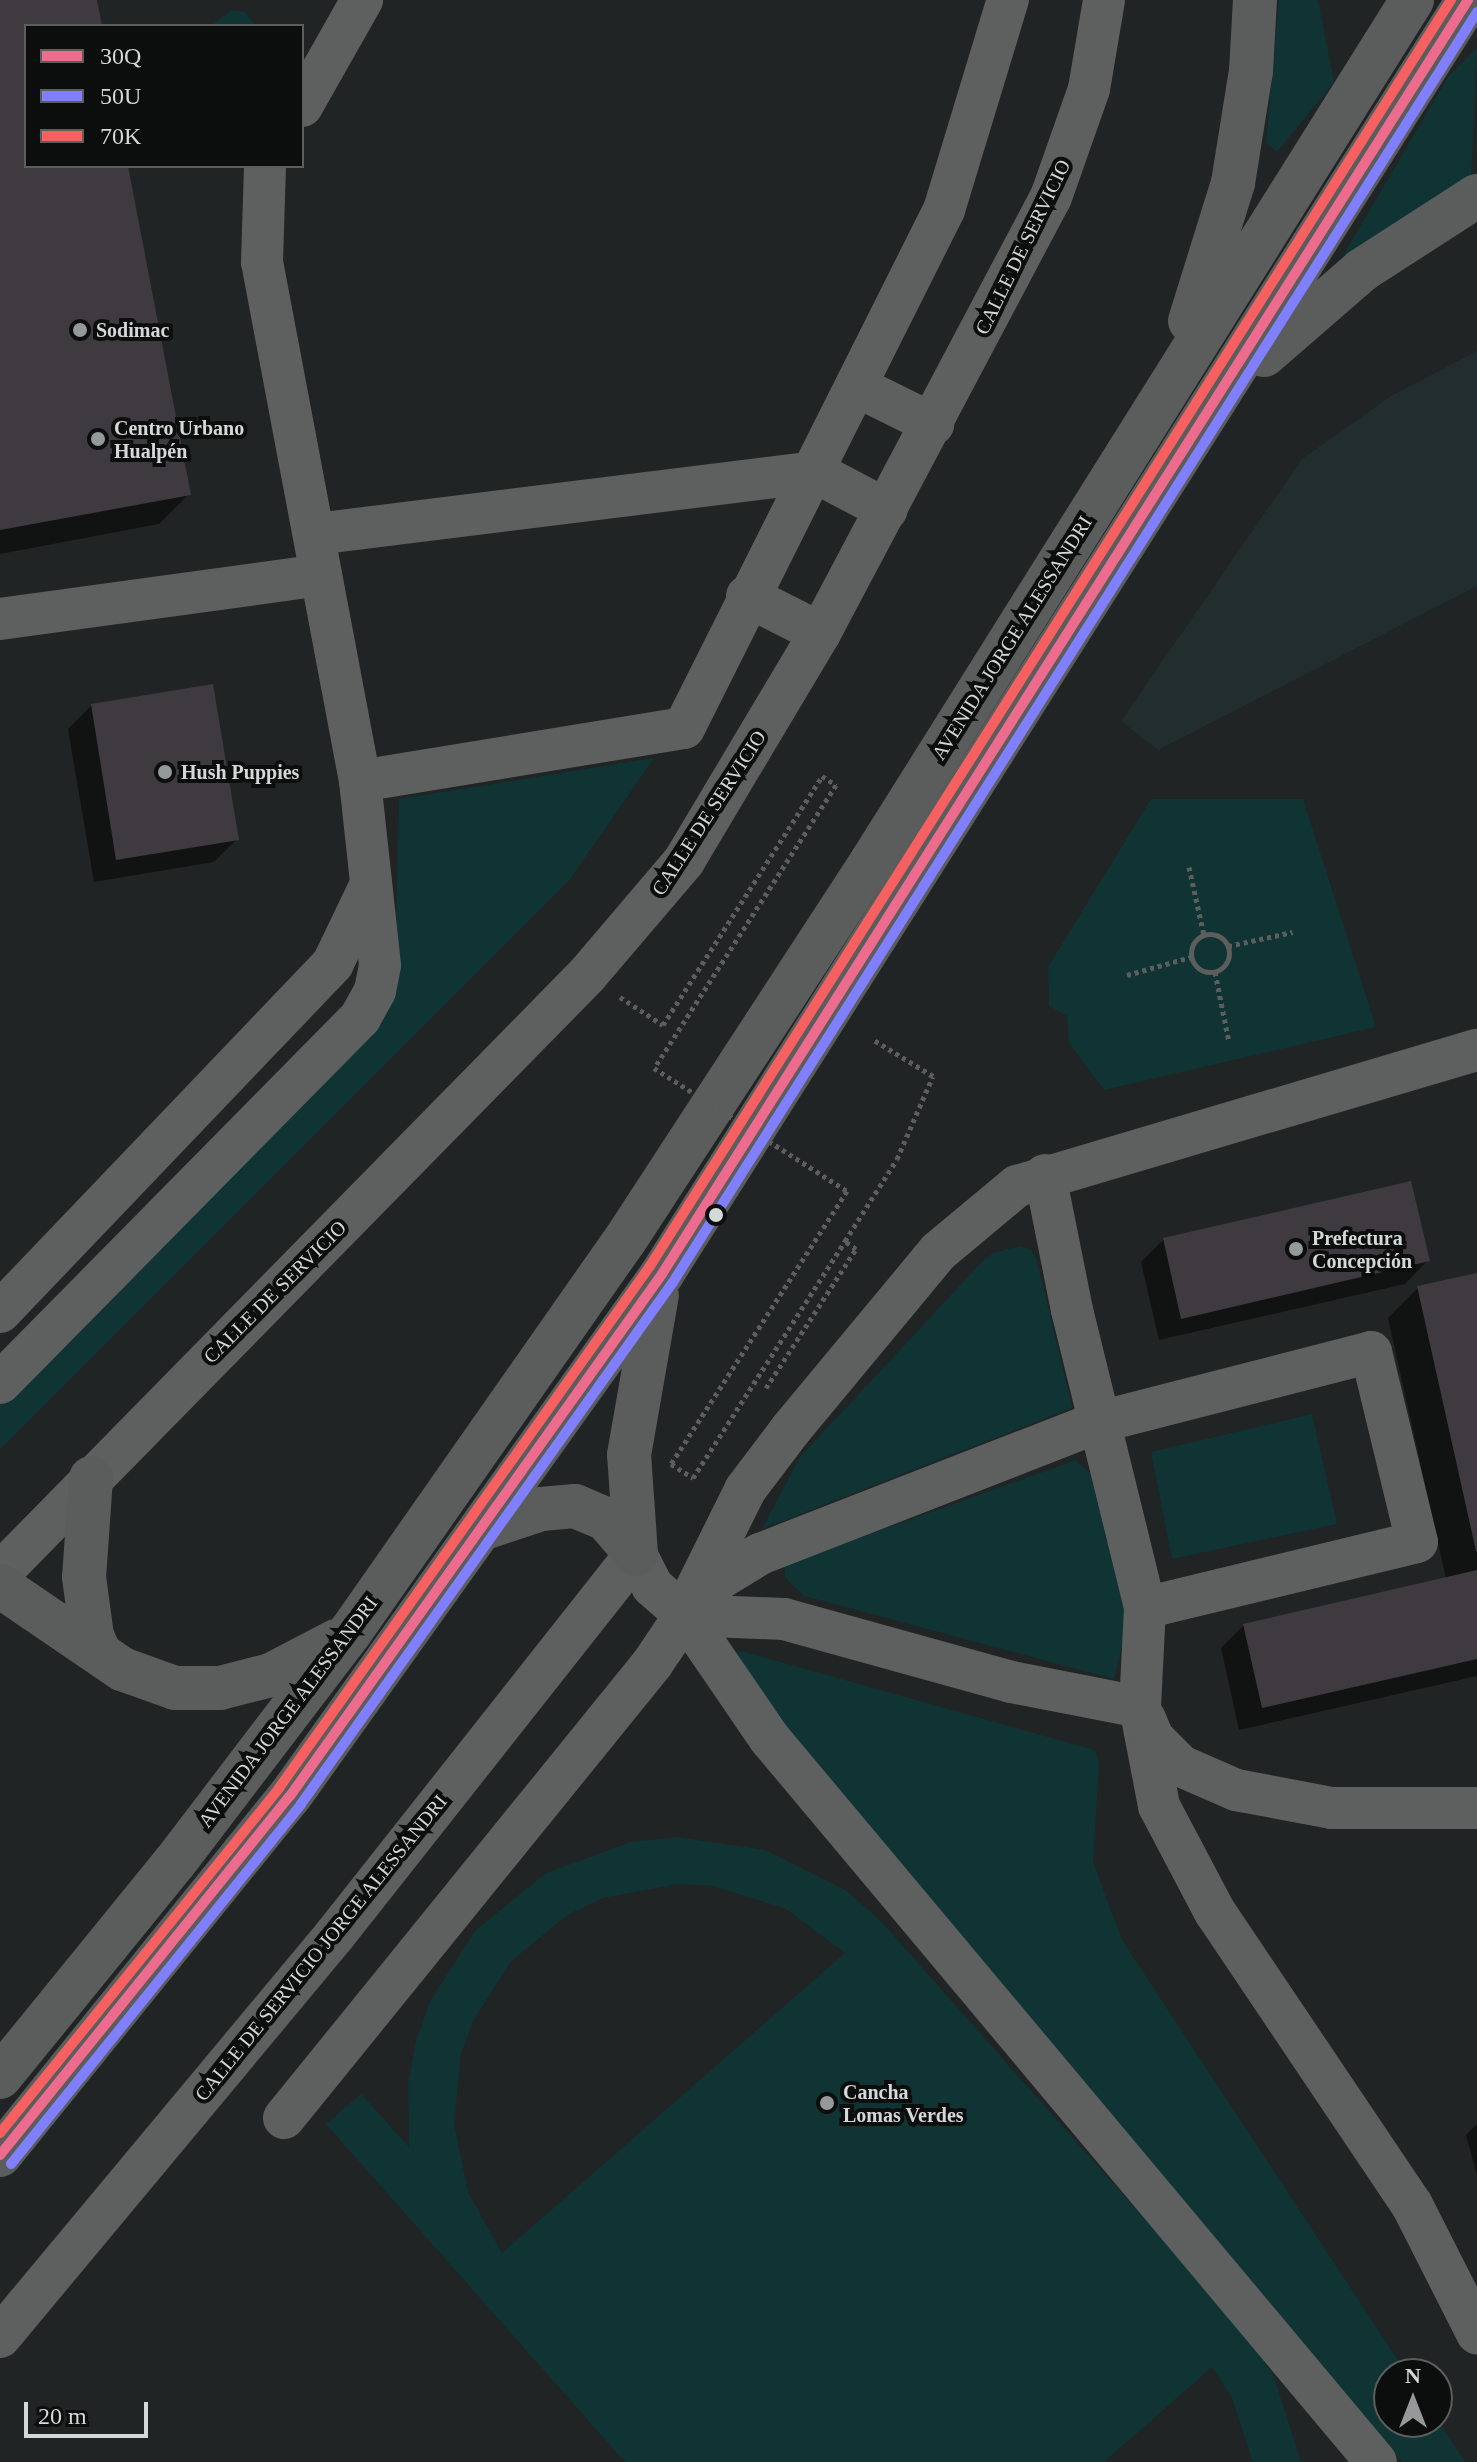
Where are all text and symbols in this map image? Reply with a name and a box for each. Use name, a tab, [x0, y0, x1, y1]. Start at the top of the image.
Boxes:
legend	[24, 24, 304, 168]
text: 30Q	[100, 43, 141, 69]
text: 50U	[100, 83, 141, 109]
text: 70K	[100, 123, 141, 149]
street label: CALLE DE SERVICIO	[970, 156, 1076, 338]
place label: Sodimac	[96, 318, 169, 342]
marker: Sodimac	[71, 321, 89, 339]
place label: Centro Urbano Hualpén	[114, 416, 244, 463]
marker: Centro Urbano Hualpén	[89, 430, 107, 448]
street label: AVENIDA JORGE ALESSANDRI	[926, 511, 1098, 765]
street label: CALLE DE SERVICIO	[647, 726, 771, 900]
place label: Hush Puppies	[181, 760, 299, 784]
marker: Hush Puppies	[156, 763, 174, 781]
unlabelled marker	[708, 1207, 724, 1223]
street label: CALLE DE SERVICIO	[199, 1216, 351, 1368]
place label: Prefectura Concepción	[1312, 1226, 1412, 1273]
marker: Prefectura Concepción	[1287, 1240, 1305, 1258]
street label: AVENIDA JORGE ALESSANDRI	[193, 1591, 383, 1833]
street label: CALLE DE SERVICIO JORGE ALESSANDRI	[189, 1790, 453, 2106]
place label: Cancha Lomas Verdes	[843, 2080, 964, 2127]
marker: Cancha Lomas Verdes	[818, 2094, 836, 2112]
north arrow	[1373, 2358, 1453, 2438]
text: N	[1405, 2363, 1421, 2388]
scale bar	[28, 2386, 152, 2436]
text: 20 m	[38, 2403, 87, 2429]

